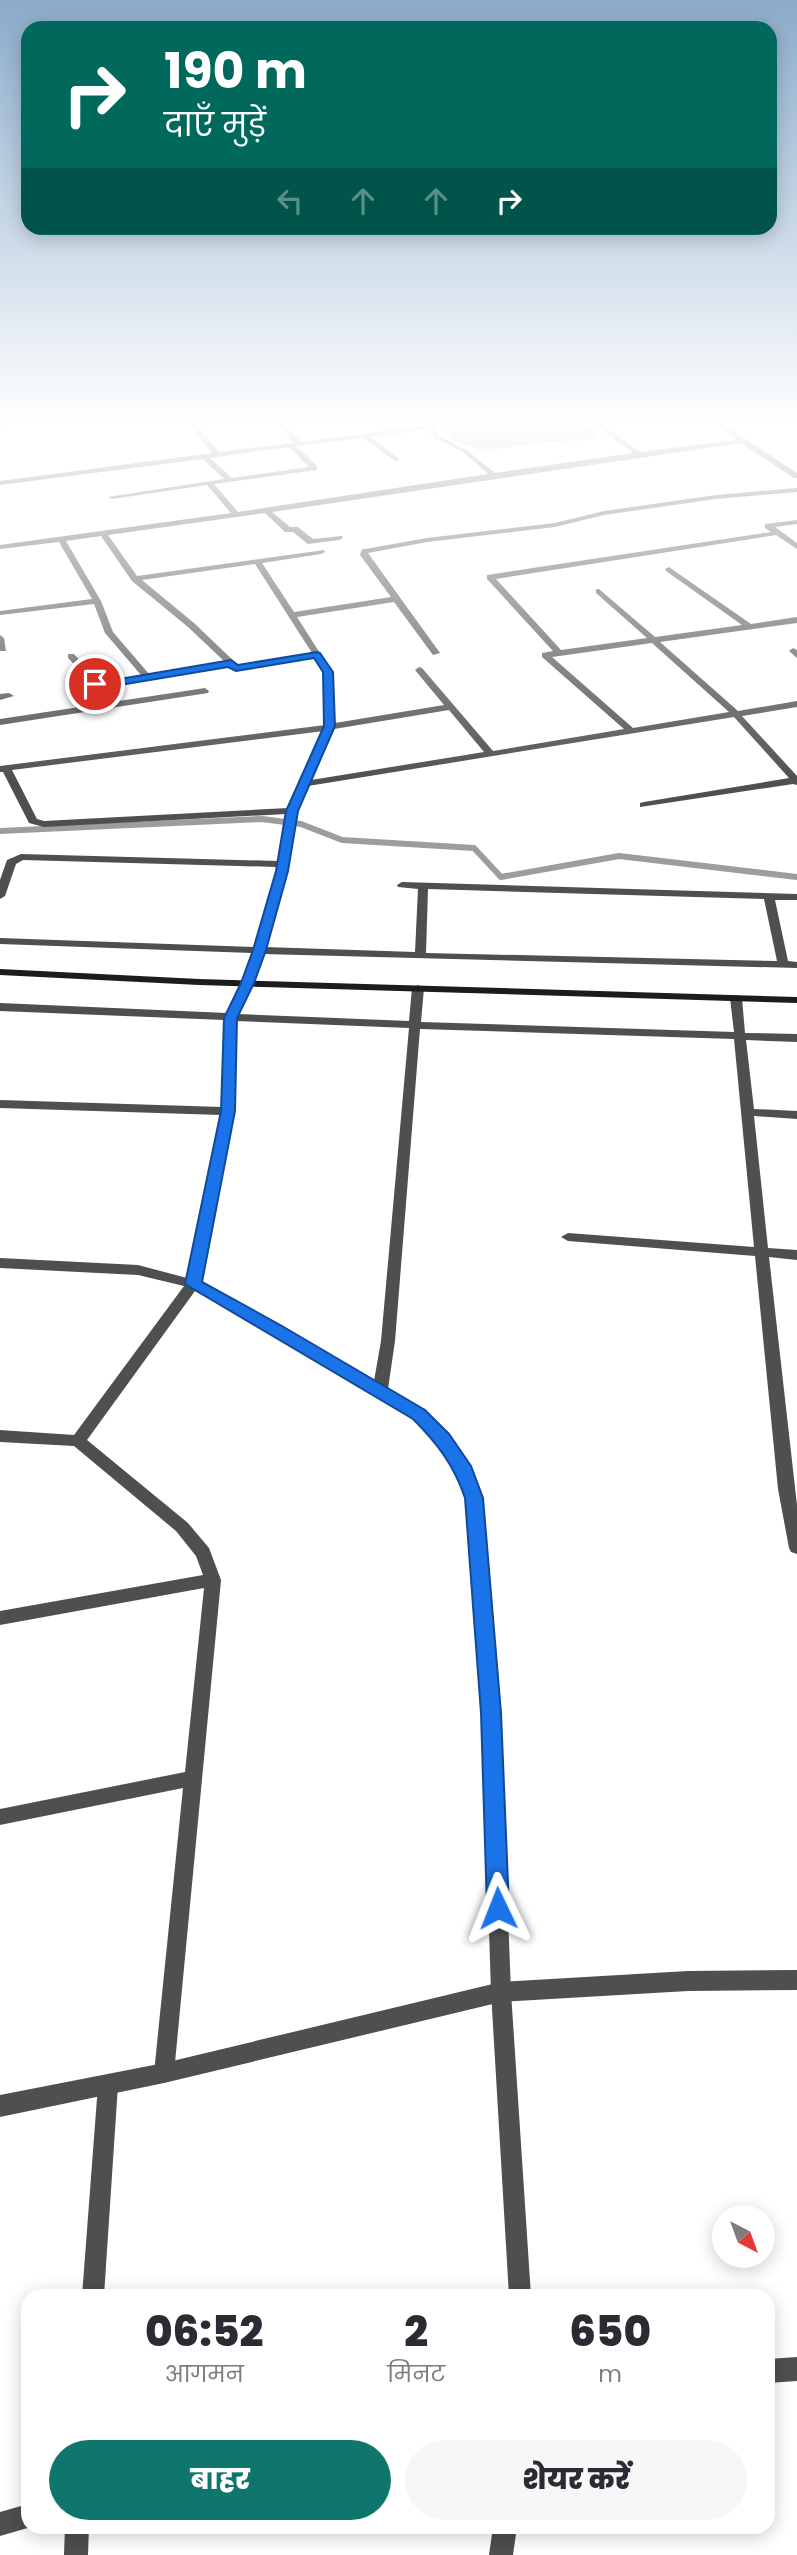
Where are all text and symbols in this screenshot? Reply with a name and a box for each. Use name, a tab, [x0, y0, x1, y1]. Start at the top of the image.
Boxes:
text: 190 m	[164, 37, 307, 105]
icon: right	[49, 49, 140, 140]
text: दाएँ मुड़ें	[164, 102, 266, 147]
icon: left	[271, 182, 309, 220]
icon: ahead	[344, 182, 382, 220]
icon: ahead	[417, 182, 455, 220]
icon: right	[490, 182, 528, 220]
pin	[65, 654, 125, 714]
icon: arrive	[76, 665, 114, 703]
position arrow	[461, 1871, 535, 1945]
north arrow	[712, 2205, 775, 2268]
map controls	[712, 2205, 775, 2268]
text: 06:52	[145, 2302, 263, 2361]
text: 2	[404, 2302, 428, 2361]
text: 650	[569, 2302, 651, 2361]
text: आगमन	[165, 2358, 244, 2390]
text: मिनट	[387, 2358, 445, 2390]
text: m	[598, 2358, 622, 2390]
button: बाहर	[49, 2440, 391, 2520]
button: शेयर करें	[405, 2440, 747, 2520]

